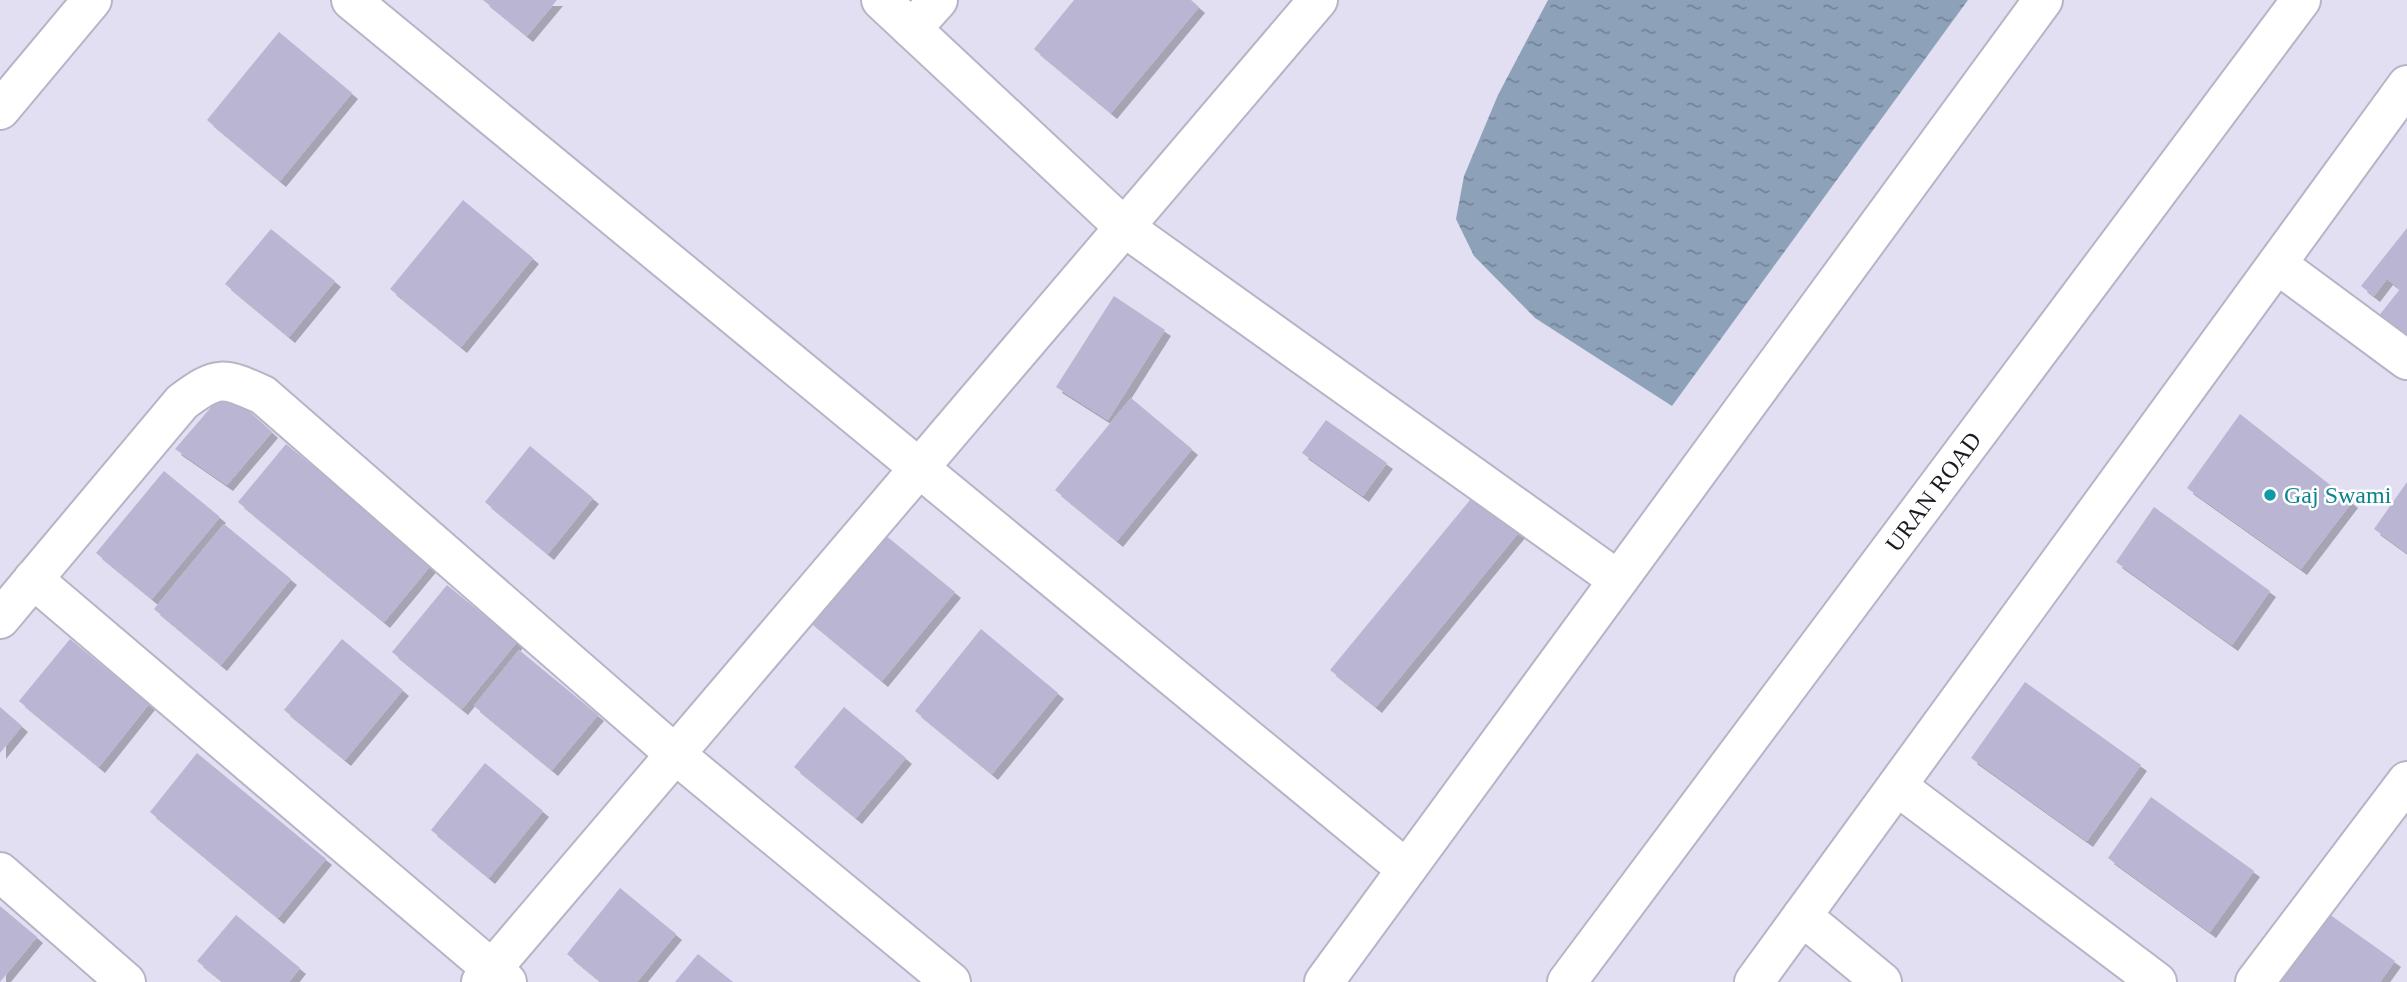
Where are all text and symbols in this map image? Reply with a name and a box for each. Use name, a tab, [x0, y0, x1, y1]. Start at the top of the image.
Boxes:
street label: URAN ROAD	[1880, 427, 1986, 556]
place label: Gaj Swami	[2284, 482, 2392, 508]
marker: Gaj Swami	[2262, 487, 2278, 503]

